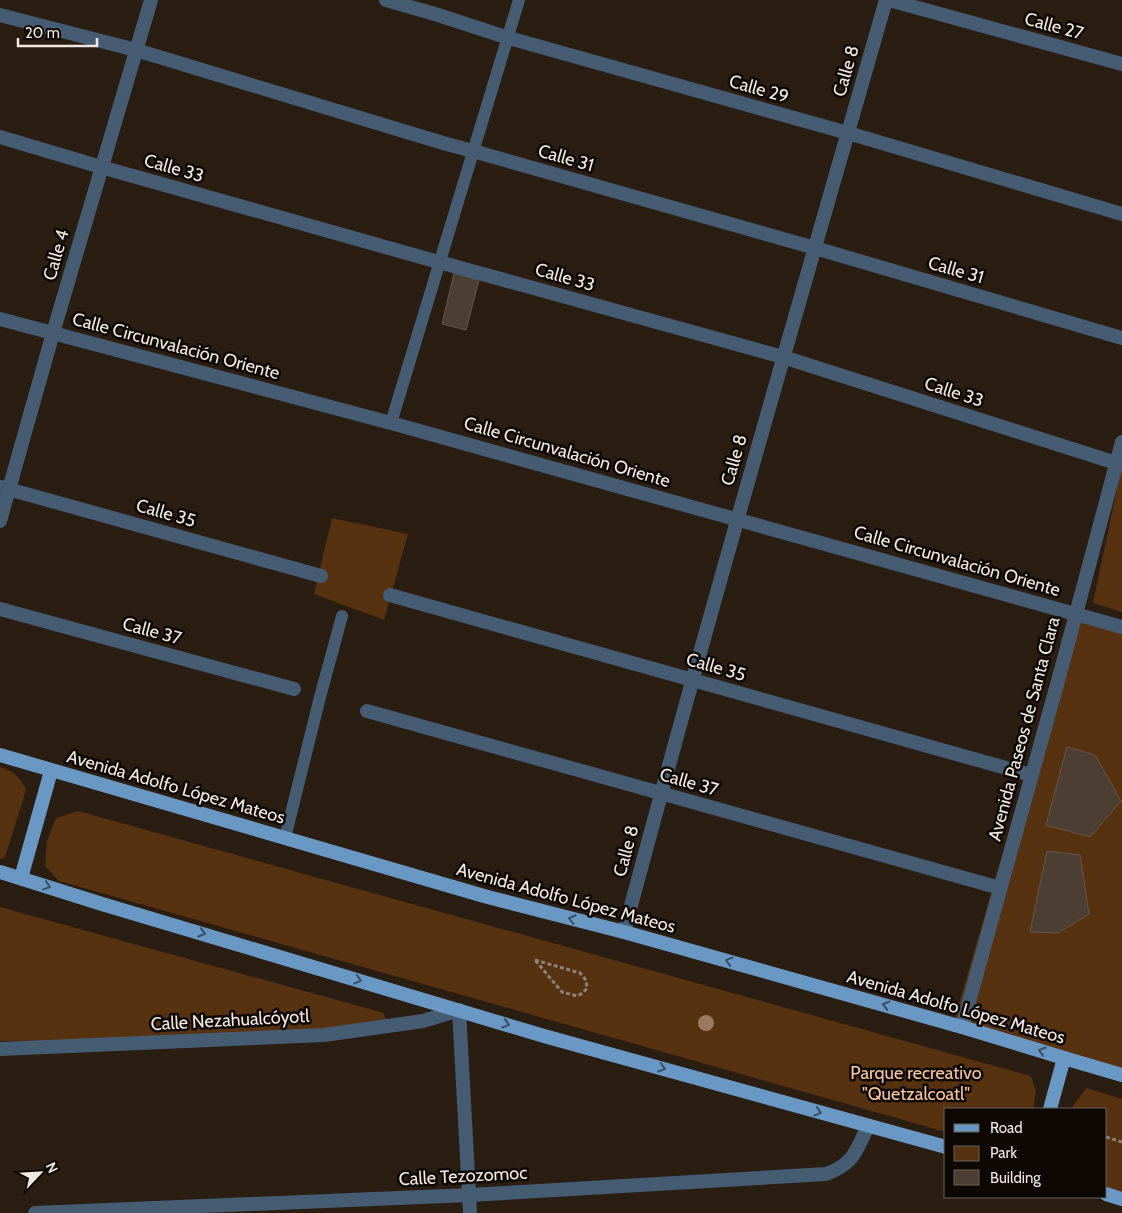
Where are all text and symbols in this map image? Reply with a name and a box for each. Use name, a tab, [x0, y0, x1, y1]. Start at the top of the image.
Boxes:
street label: Calle 27	[1022, 8, 1086, 44]
scale bar	[18, 15, 96, 47]
text: 20 m	[25, 24, 60, 42]
street label: Calle 8	[828, 43, 864, 99]
street label: Calle 29	[727, 70, 791, 108]
street label: Calle 31	[536, 140, 596, 176]
street label: Calle 33	[142, 149, 206, 187]
street label: Calle 4	[38, 227, 74, 283]
street label: Calle 31	[926, 252, 986, 288]
street label: Calle 33	[533, 258, 597, 296]
street label: Calle Circunvalación Oriente	[70, 308, 282, 384]
street label: Calle 33	[922, 372, 986, 412]
street label: Calle Circunvalación Oriente	[461, 412, 673, 492]
street label: Calle 8	[716, 432, 752, 488]
street label: Calle 35	[134, 494, 198, 532]
street label: Calle Circunvalación Oriente	[851, 521, 1063, 601]
street label: Calle 37	[120, 613, 184, 649]
street label: Avenida Paseos de Santa Clara	[983, 614, 1065, 843]
street label: Calle 35	[684, 648, 748, 686]
street label: Avenida Adolfo López Mateos	[64, 745, 288, 829]
street label: Calle 37	[657, 763, 721, 801]
street label: Calle 8	[609, 823, 643, 879]
street label: Avenida Adolfo López Mateos	[454, 858, 678, 938]
one-way arrow	[42, 880, 50, 890]
one-way arrow	[568, 914, 577, 925]
one-way arrow	[197, 928, 206, 938]
one-way arrow	[726, 957, 734, 967]
street label: Avenida Adolfo López Mateos	[844, 965, 1068, 1049]
one-way arrow	[353, 974, 361, 984]
one-way arrow	[882, 1001, 890, 1011]
street label: Calle Nezahualcóyotl	[150, 1005, 311, 1035]
one-way arrow	[501, 1019, 509, 1029]
one-way arrow	[1038, 1047, 1046, 1057]
park label: Parque recreativo "Quetzalcoatl"	[850, 1062, 982, 1105]
one-way arrow	[657, 1063, 665, 1073]
one-way arrow	[814, 1106, 823, 1117]
legend	[944, 1108, 1107, 1198]
text: Road	[990, 1119, 1023, 1137]
text: Park	[990, 1144, 1017, 1162]
north arrow	[15, 1148, 65, 1198]
text: N	[42, 1159, 62, 1176]
street label: Calle Tezozomoc	[398, 1162, 528, 1190]
text: Building	[990, 1169, 1041, 1187]

